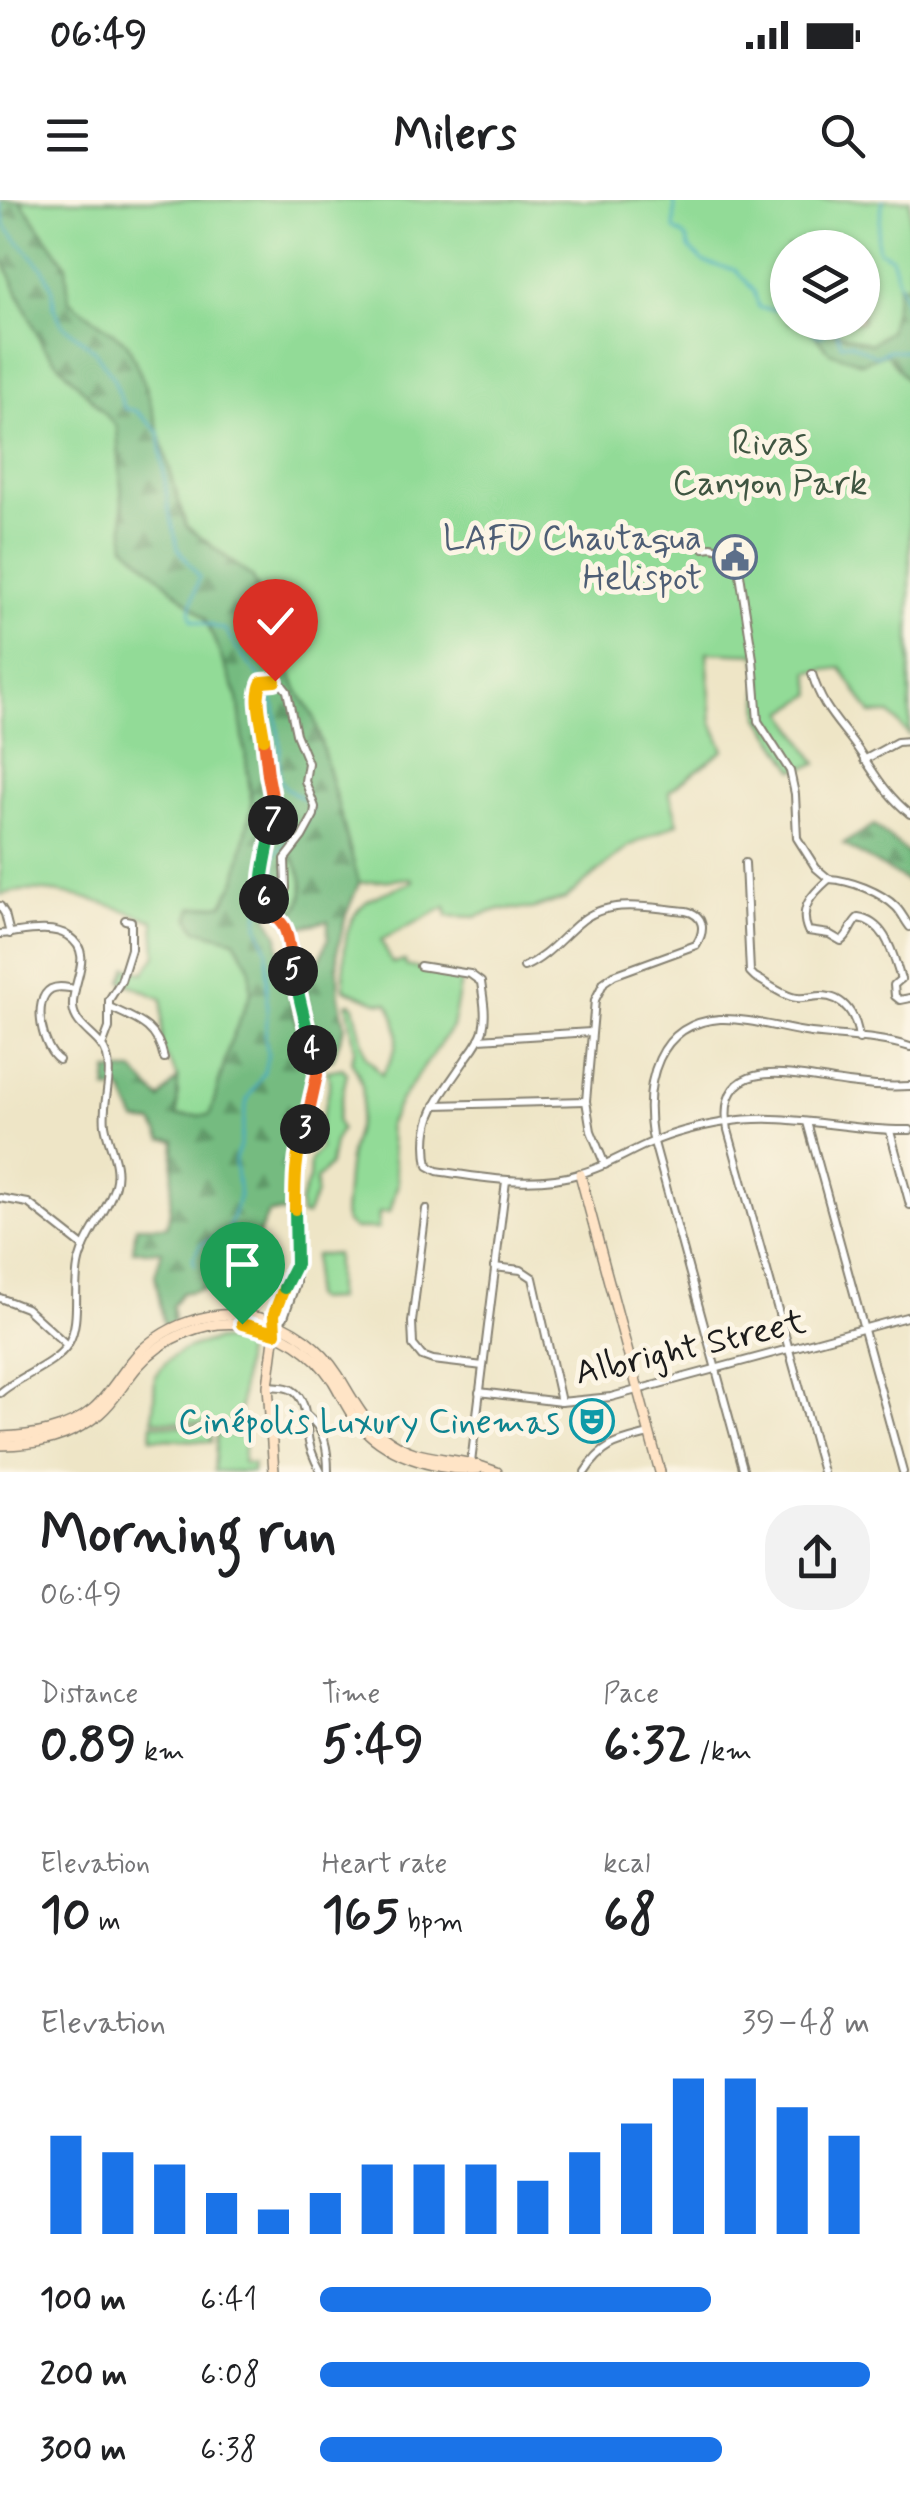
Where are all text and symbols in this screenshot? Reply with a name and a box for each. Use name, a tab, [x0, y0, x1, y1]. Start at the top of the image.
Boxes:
text: 06:49	[50, 11, 147, 60]
text: Milers	[393, 106, 517, 165]
icon: menu	[40, 108, 95, 163]
icon: search	[815, 108, 870, 163]
map controls	[770, 230, 880, 340]
button: layers	[770, 230, 880, 340]
park label: Rivas Canyon Park	[672, 421, 868, 507]
place label: LAFD Chautaqua Helispot	[443, 516, 702, 602]
public building icon: LAFD Chautaqua Helispot	[712, 534, 758, 580]
pin	[233, 579, 318, 682]
icon: check	[248, 594, 303, 649]
pin: 7	[248, 795, 298, 845]
text: 7	[265, 801, 282, 838]
pin: 6	[239, 874, 289, 924]
text: 6	[257, 880, 271, 917]
pin: 5	[268, 946, 318, 996]
text: 5	[285, 952, 301, 989]
pin: 4	[287, 1025, 337, 1075]
text: 4	[304, 1031, 320, 1068]
pin: 3	[280, 1104, 330, 1154]
text: 3	[299, 1110, 311, 1147]
pin	[200, 1222, 285, 1325]
icon: arrive	[215, 1237, 270, 1292]
street label: Albright Street	[571, 1299, 811, 1397]
theatre icon: Cinépolis Luxury Cinemas	[569, 1398, 615, 1444]
place label: Cinépolis Luxury Cinemas	[178, 1400, 560, 1446]
text: Morning run	[40, 1500, 337, 1572]
button: share	[765, 1505, 870, 1610]
text: 06:49	[40, 1574, 122, 1616]
text: Distance	[40, 1676, 138, 1713]
text: Time	[322, 1676, 380, 1713]
text: Pace	[603, 1676, 659, 1713]
text: 0.89	[40, 1713, 136, 1779]
text: 5:49	[322, 1713, 424, 1779]
text: 6:32	[603, 1713, 691, 1779]
text: km	[136, 1734, 185, 1771]
text: /km	[691, 1734, 752, 1771]
text: Elevation	[40, 1846, 150, 1883]
text: Heart rate	[322, 1846, 447, 1883]
text: kcal	[603, 1846, 650, 1883]
text: 10	[40, 1883, 91, 1949]
text: 165	[322, 1883, 399, 1949]
text: 68	[603, 1883, 656, 1949]
text: m	[91, 1904, 121, 1941]
text: bpm	[399, 1904, 463, 1941]
text: Elevation	[40, 2002, 166, 2044]
text: 39–48 m	[742, 2002, 870, 2044]
text: 100 m	[40, 2279, 126, 2321]
text: 6:41	[200, 2279, 257, 2321]
text: 200 m	[40, 2354, 127, 2396]
text: 6:08	[200, 2354, 260, 2396]
text: 300 m	[40, 2429, 126, 2471]
text: 6:38	[200, 2429, 257, 2471]

